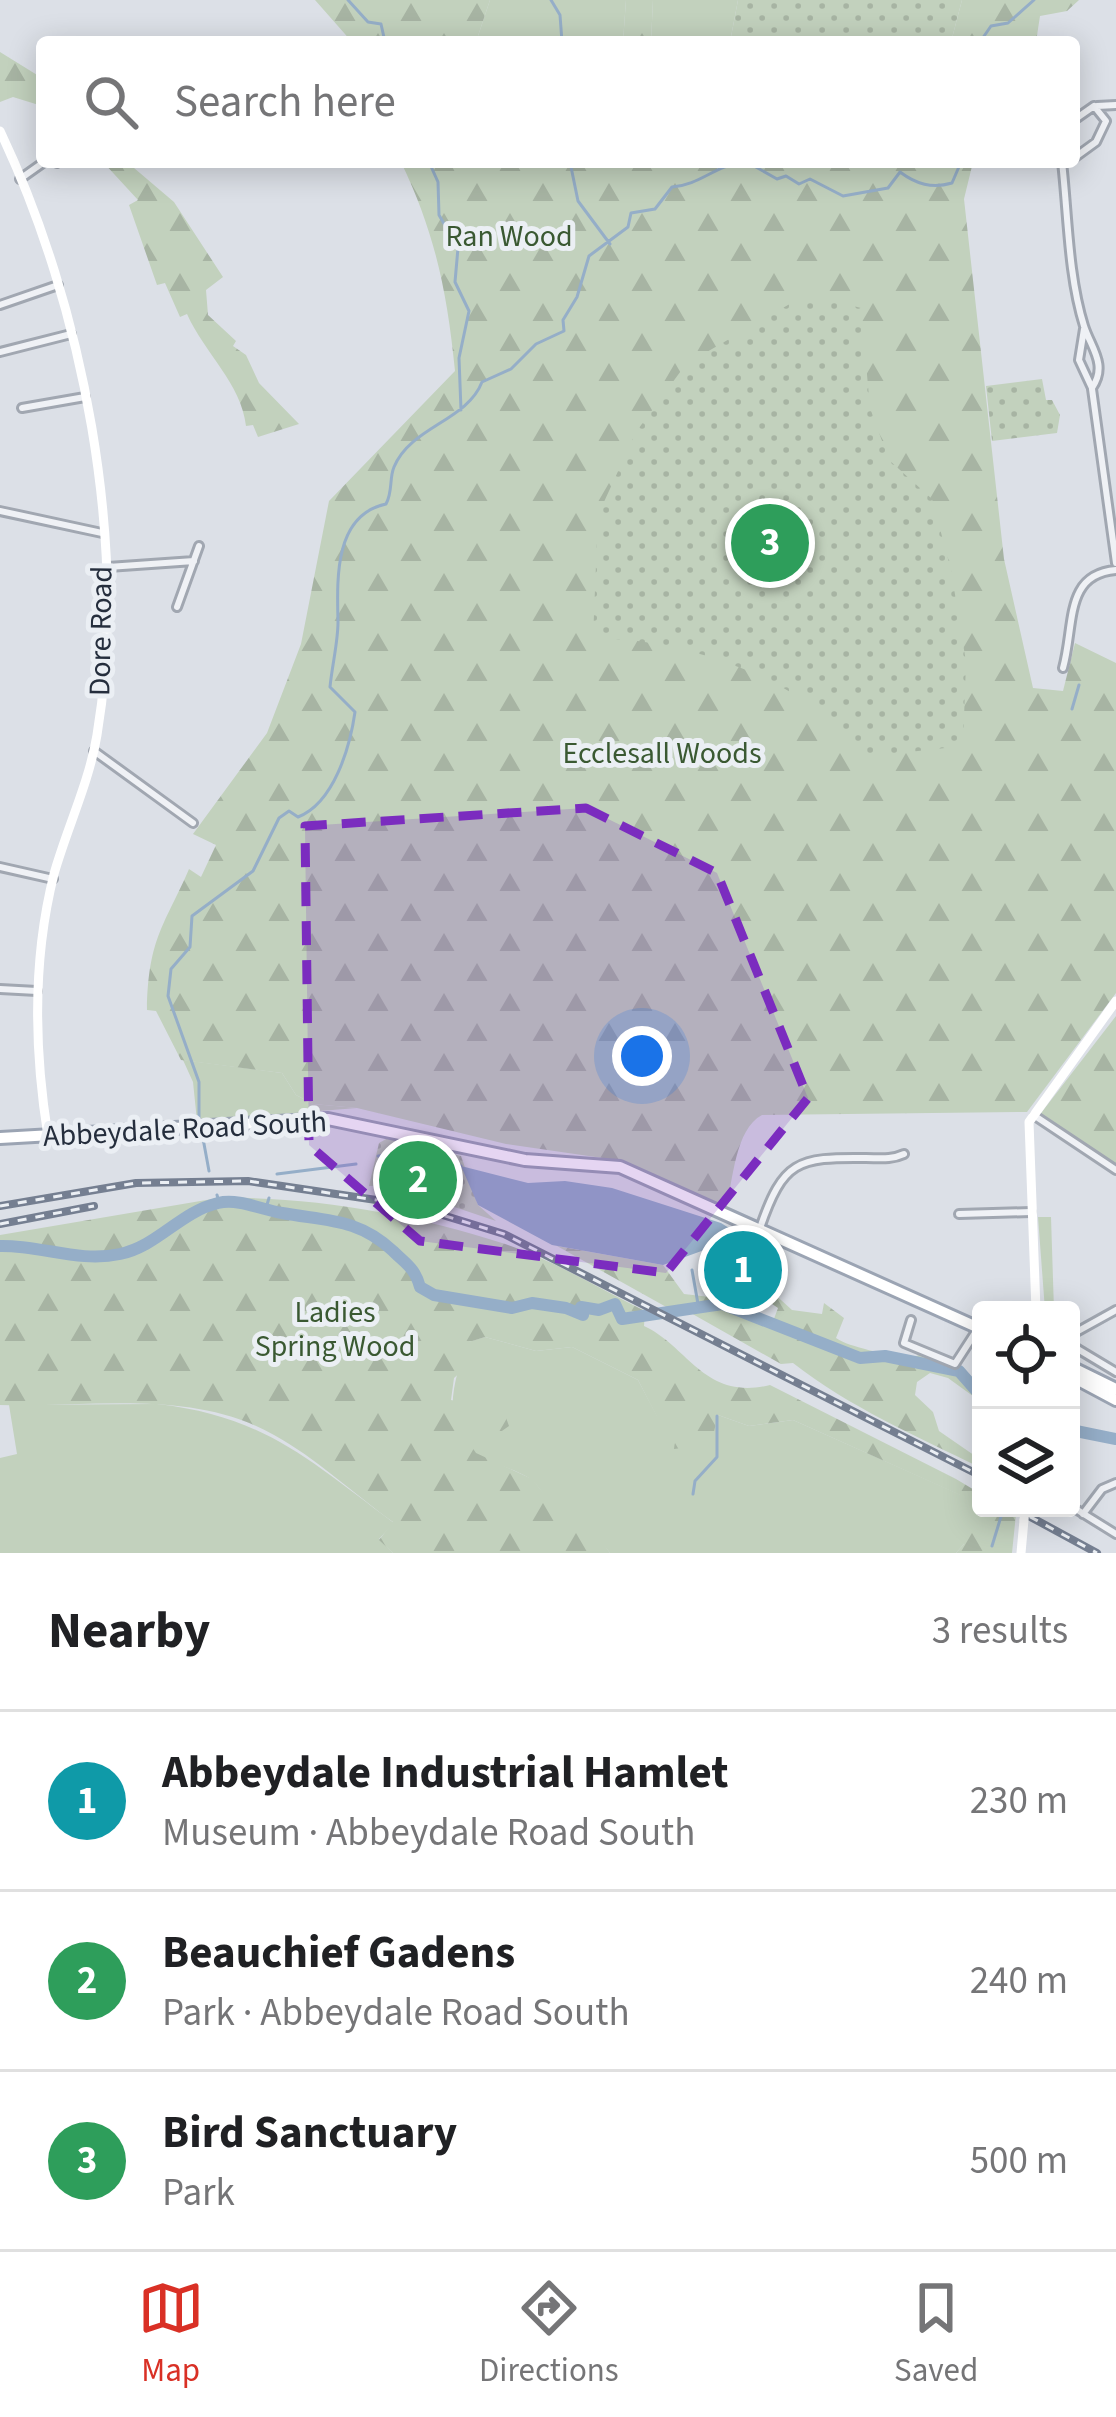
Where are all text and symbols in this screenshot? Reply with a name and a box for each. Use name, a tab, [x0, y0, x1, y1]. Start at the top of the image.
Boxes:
search box	[36, 36, 1080, 168]
icon: search	[78, 69, 144, 135]
text: Search here	[174, 70, 396, 134]
park label: Ran Wood	[445, 215, 573, 258]
pin: 3	[731, 498, 809, 588]
street label: Dore Road	[78, 566, 124, 696]
park label: Ecclesall Woods	[562, 732, 762, 775]
your location	[612, 1026, 672, 1086]
street label: Abbeydale Road South	[42, 1100, 328, 1158]
pin: 2	[379, 1135, 457, 1225]
pin: 1	[704, 1225, 782, 1315]
park label: Ladies Spring Wood	[255, 1291, 415, 1368]
map controls	[972, 1301, 1080, 1517]
button: locate	[972, 1301, 1080, 1409]
button: layers	[972, 1409, 1080, 1517]
text: Nearby	[48, 1595, 210, 1667]
text: 3 results	[932, 1603, 1068, 1659]
text: Abbeydale Industrial Hamlet	[162, 1741, 729, 1805]
text: 1	[77, 1773, 97, 1829]
text: 230 m	[970, 1773, 1068, 1829]
text: Museum · Abbeydale Road South	[162, 1805, 696, 1861]
text: Beauchief Gadens	[162, 1921, 515, 1985]
text: 2	[77, 1953, 97, 2009]
text: 240 m	[970, 1953, 1068, 2009]
text: Park · Abbeydale Road South	[162, 1985, 630, 2041]
text: Bird Sanctuary	[162, 2101, 457, 2165]
text: 3	[77, 2133, 97, 2189]
text: 500 m	[970, 2133, 1068, 2189]
text: Park	[162, 2165, 235, 2221]
tab: Map	[138, 2275, 204, 2394]
tab: Directions	[479, 2275, 619, 2394]
tab: Saved	[894, 2275, 978, 2394]

